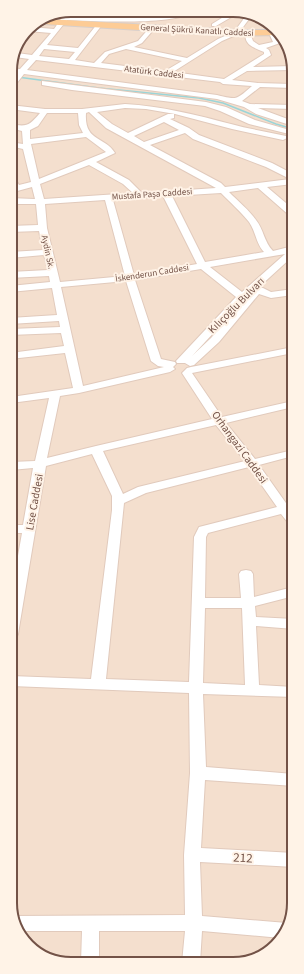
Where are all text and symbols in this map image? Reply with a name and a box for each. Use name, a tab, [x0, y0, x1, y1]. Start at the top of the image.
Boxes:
street label: General Şükrü Kanatlı Caddesi	[140, 21, 254, 40]
street label: Atatürk Caddesi	[124, 62, 184, 83]
street label: Mustafa Paşa Caddesi	[111, 185, 193, 204]
street label: Aydin Sk.	[38, 234, 57, 270]
street label: İskenderun Caddesi	[114, 261, 190, 286]
street label: Kılıçoğlu Bulvarı	[205, 274, 268, 337]
street label: Orhangazi Caddesi	[208, 408, 271, 486]
street label: Lise Caddesi	[22, 473, 47, 532]
street label: 212	[233, 849, 253, 867]

